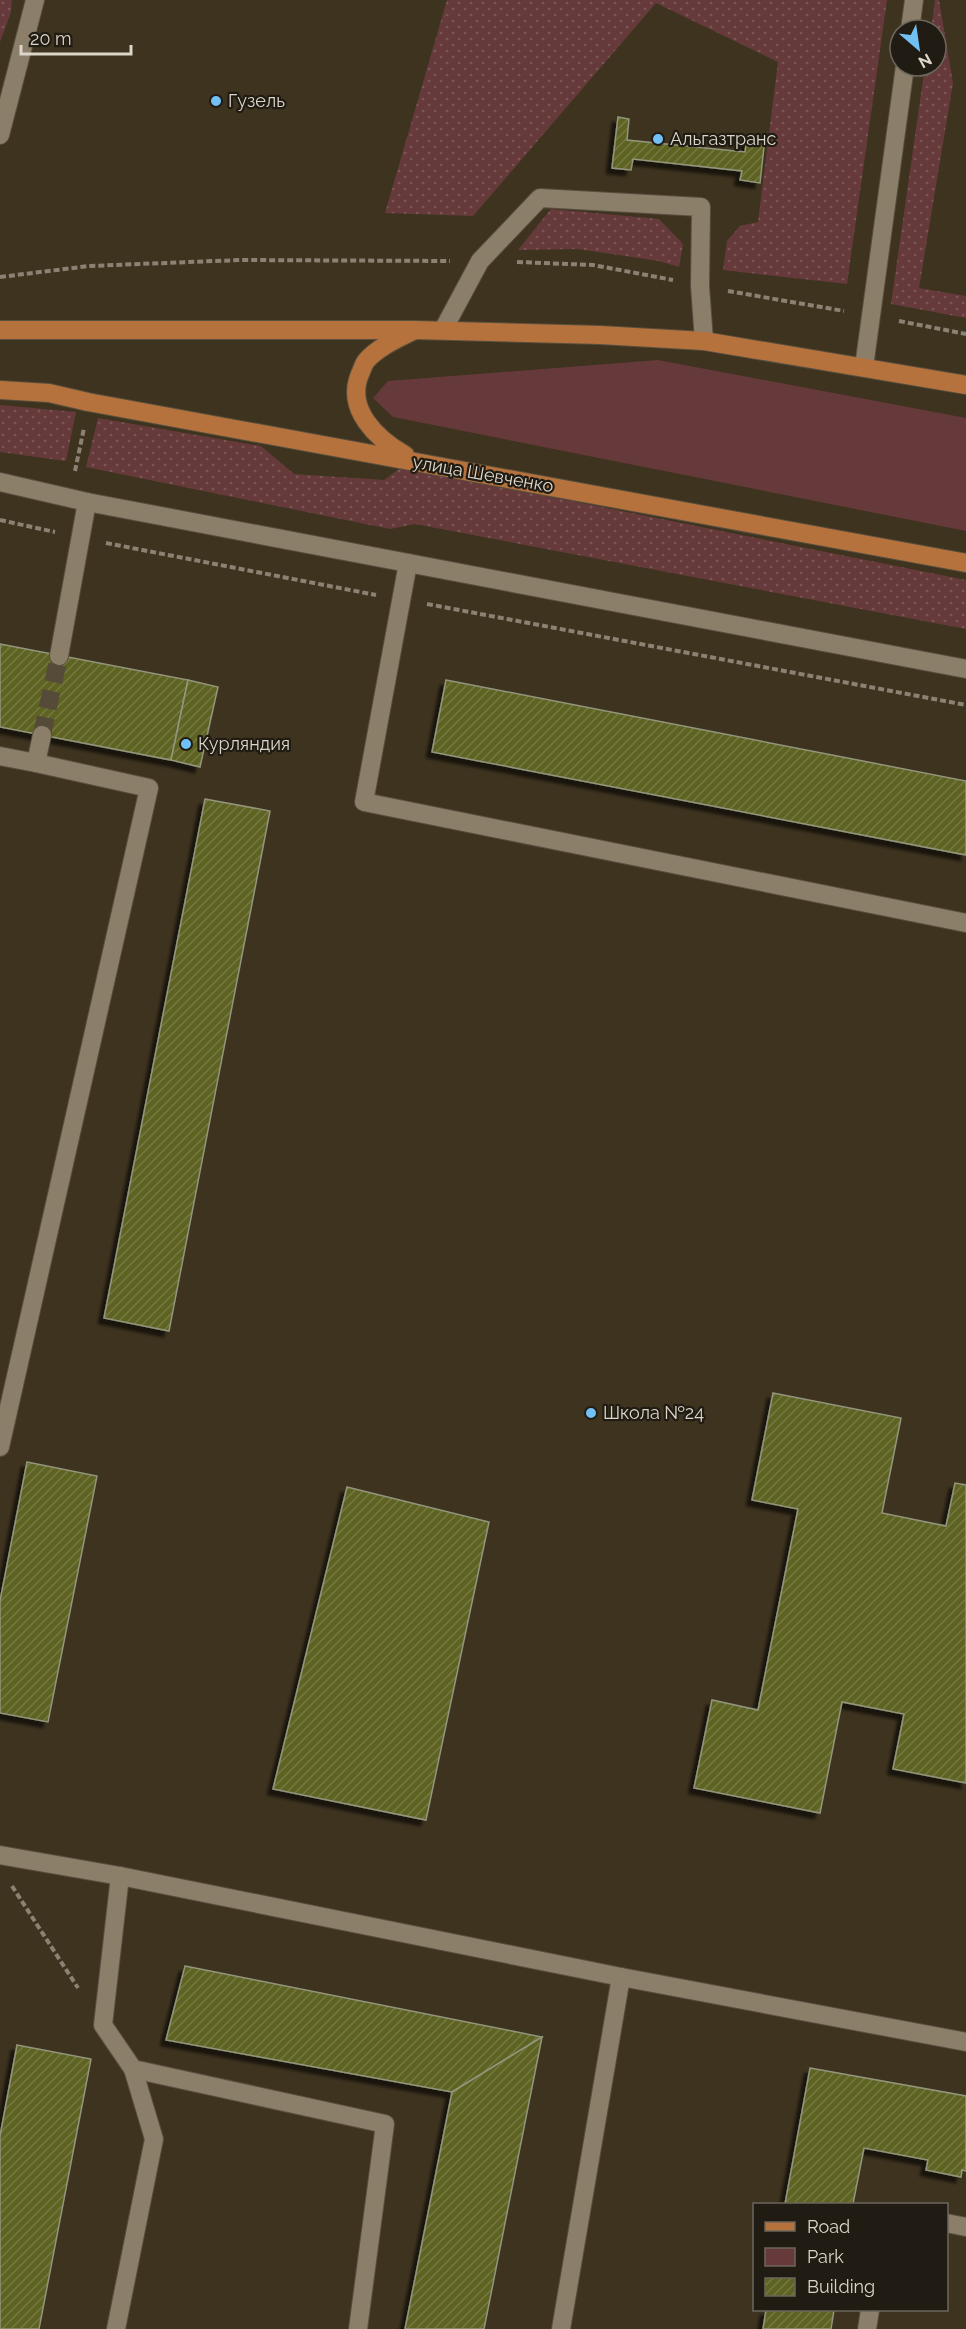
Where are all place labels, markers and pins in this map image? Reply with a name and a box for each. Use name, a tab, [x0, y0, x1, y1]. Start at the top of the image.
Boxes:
place label: Гузель	[228, 90, 285, 111]
marker: Гузель	[209, 94, 223, 108]
place label: Альгазтранс	[670, 128, 777, 149]
marker: Альгазтранс	[651, 132, 665, 146]
place label: Курляндия	[198, 733, 290, 754]
marker: Курляндия	[179, 737, 193, 751]
place label: Школа №24	[603, 1402, 704, 1423]
marker: Школа №24	[584, 1406, 598, 1420]

